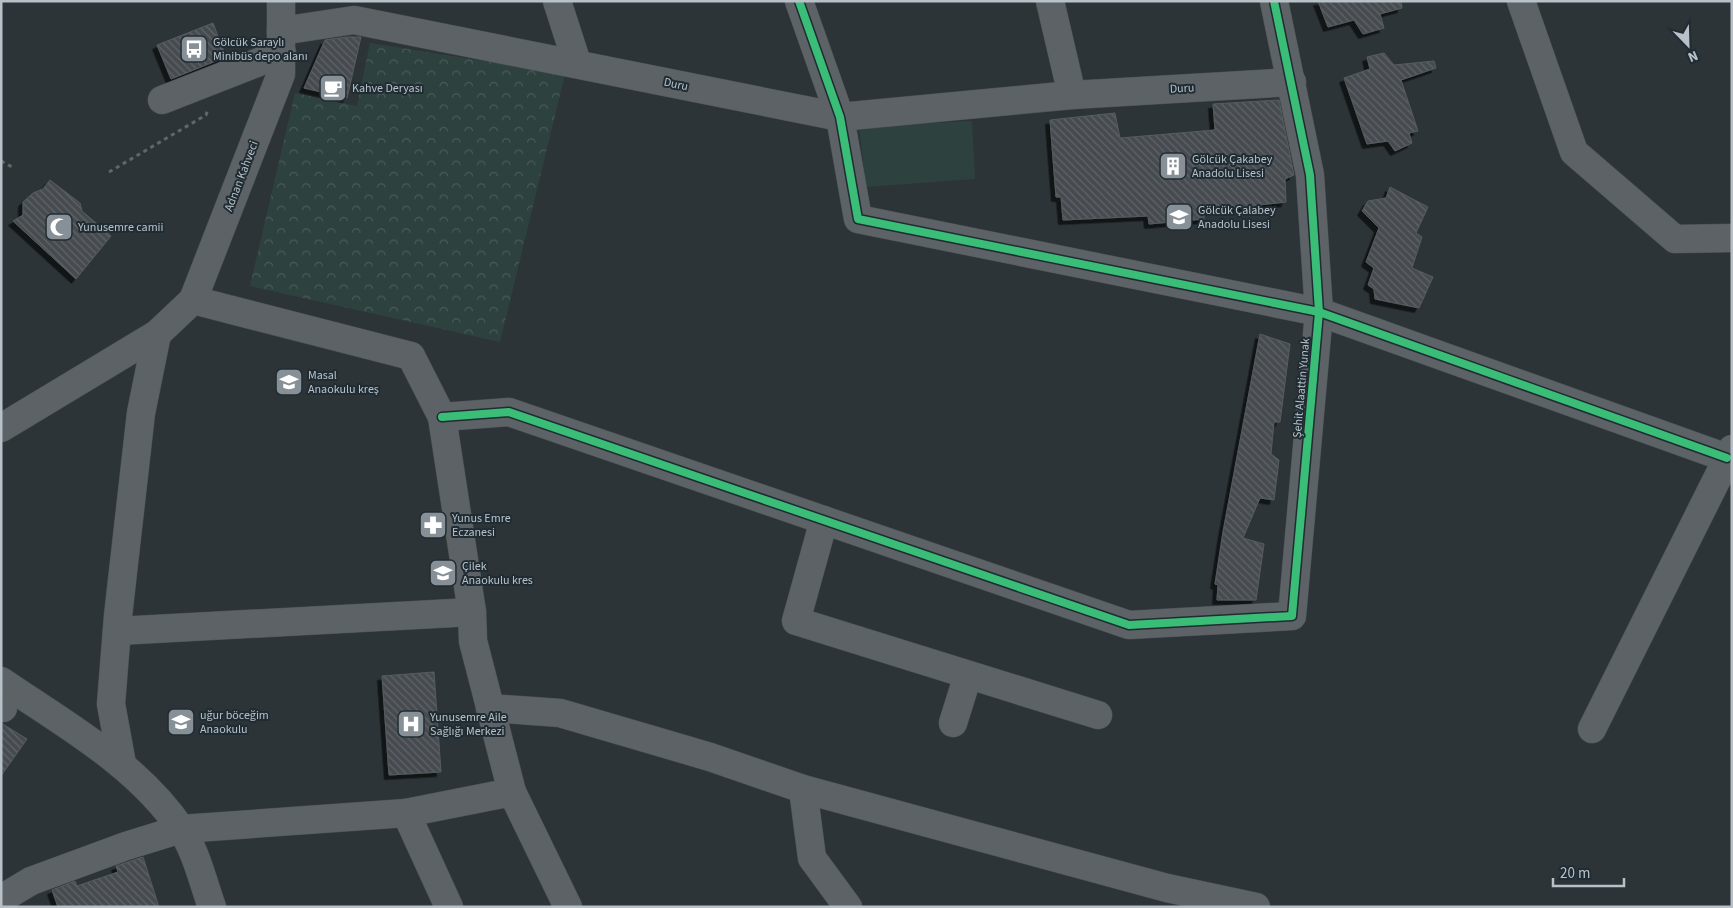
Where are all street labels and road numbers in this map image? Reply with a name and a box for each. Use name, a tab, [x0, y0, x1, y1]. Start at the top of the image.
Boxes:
street label: Duru	[662, 74, 690, 95]
street label: Duru	[1169, 79, 1195, 98]
street label: Adnan Kahveci	[220, 138, 263, 214]
street label: Şehit Alaattin Yunak	[1289, 337, 1314, 439]

